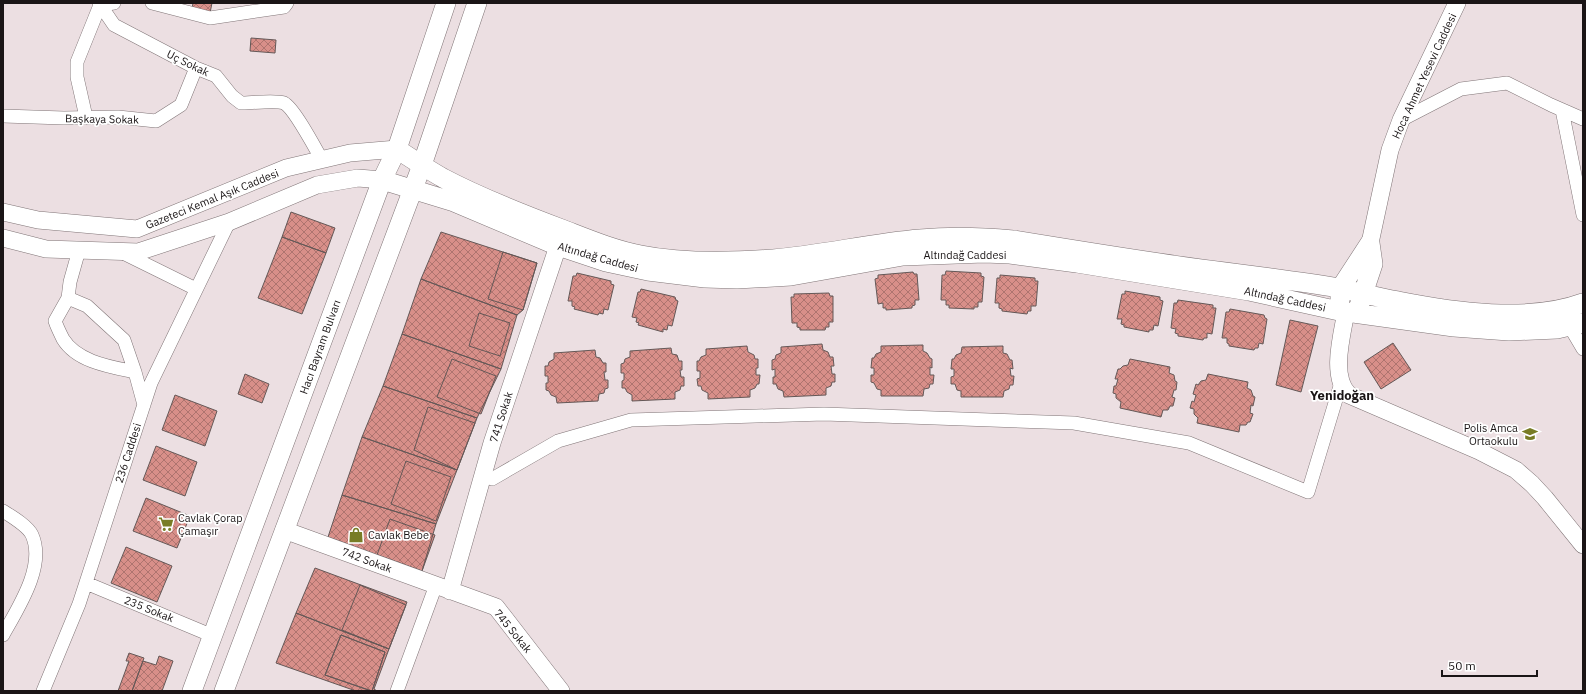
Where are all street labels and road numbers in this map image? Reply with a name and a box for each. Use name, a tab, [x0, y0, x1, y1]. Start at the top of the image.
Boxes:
street label: Hoca Ahmet Yesevi Caddesi	[1389, 11, 1459, 141]
street label: Uç Sokak	[164, 47, 212, 79]
street label: Başkaya Sokak	[65, 111, 139, 127]
street label: Gazeteci Kemal Aşık Caddesi	[143, 166, 281, 232]
street label: Altındağ Caddesi	[556, 239, 640, 275]
street label: Altındağ Caddesi	[923, 248, 1007, 262]
street label: Altındağ Caddesi	[1243, 284, 1327, 314]
street label: Hacı Bayram Bulvarı	[296, 298, 344, 396]
street label: 741 Sokak	[486, 390, 516, 444]
street label: 236 Caddesi	[112, 421, 144, 485]
street label: 742 Sokak	[340, 544, 394, 576]
street label: 235 Sokak	[122, 593, 176, 625]
street label: 745 Sokak	[491, 606, 535, 656]

